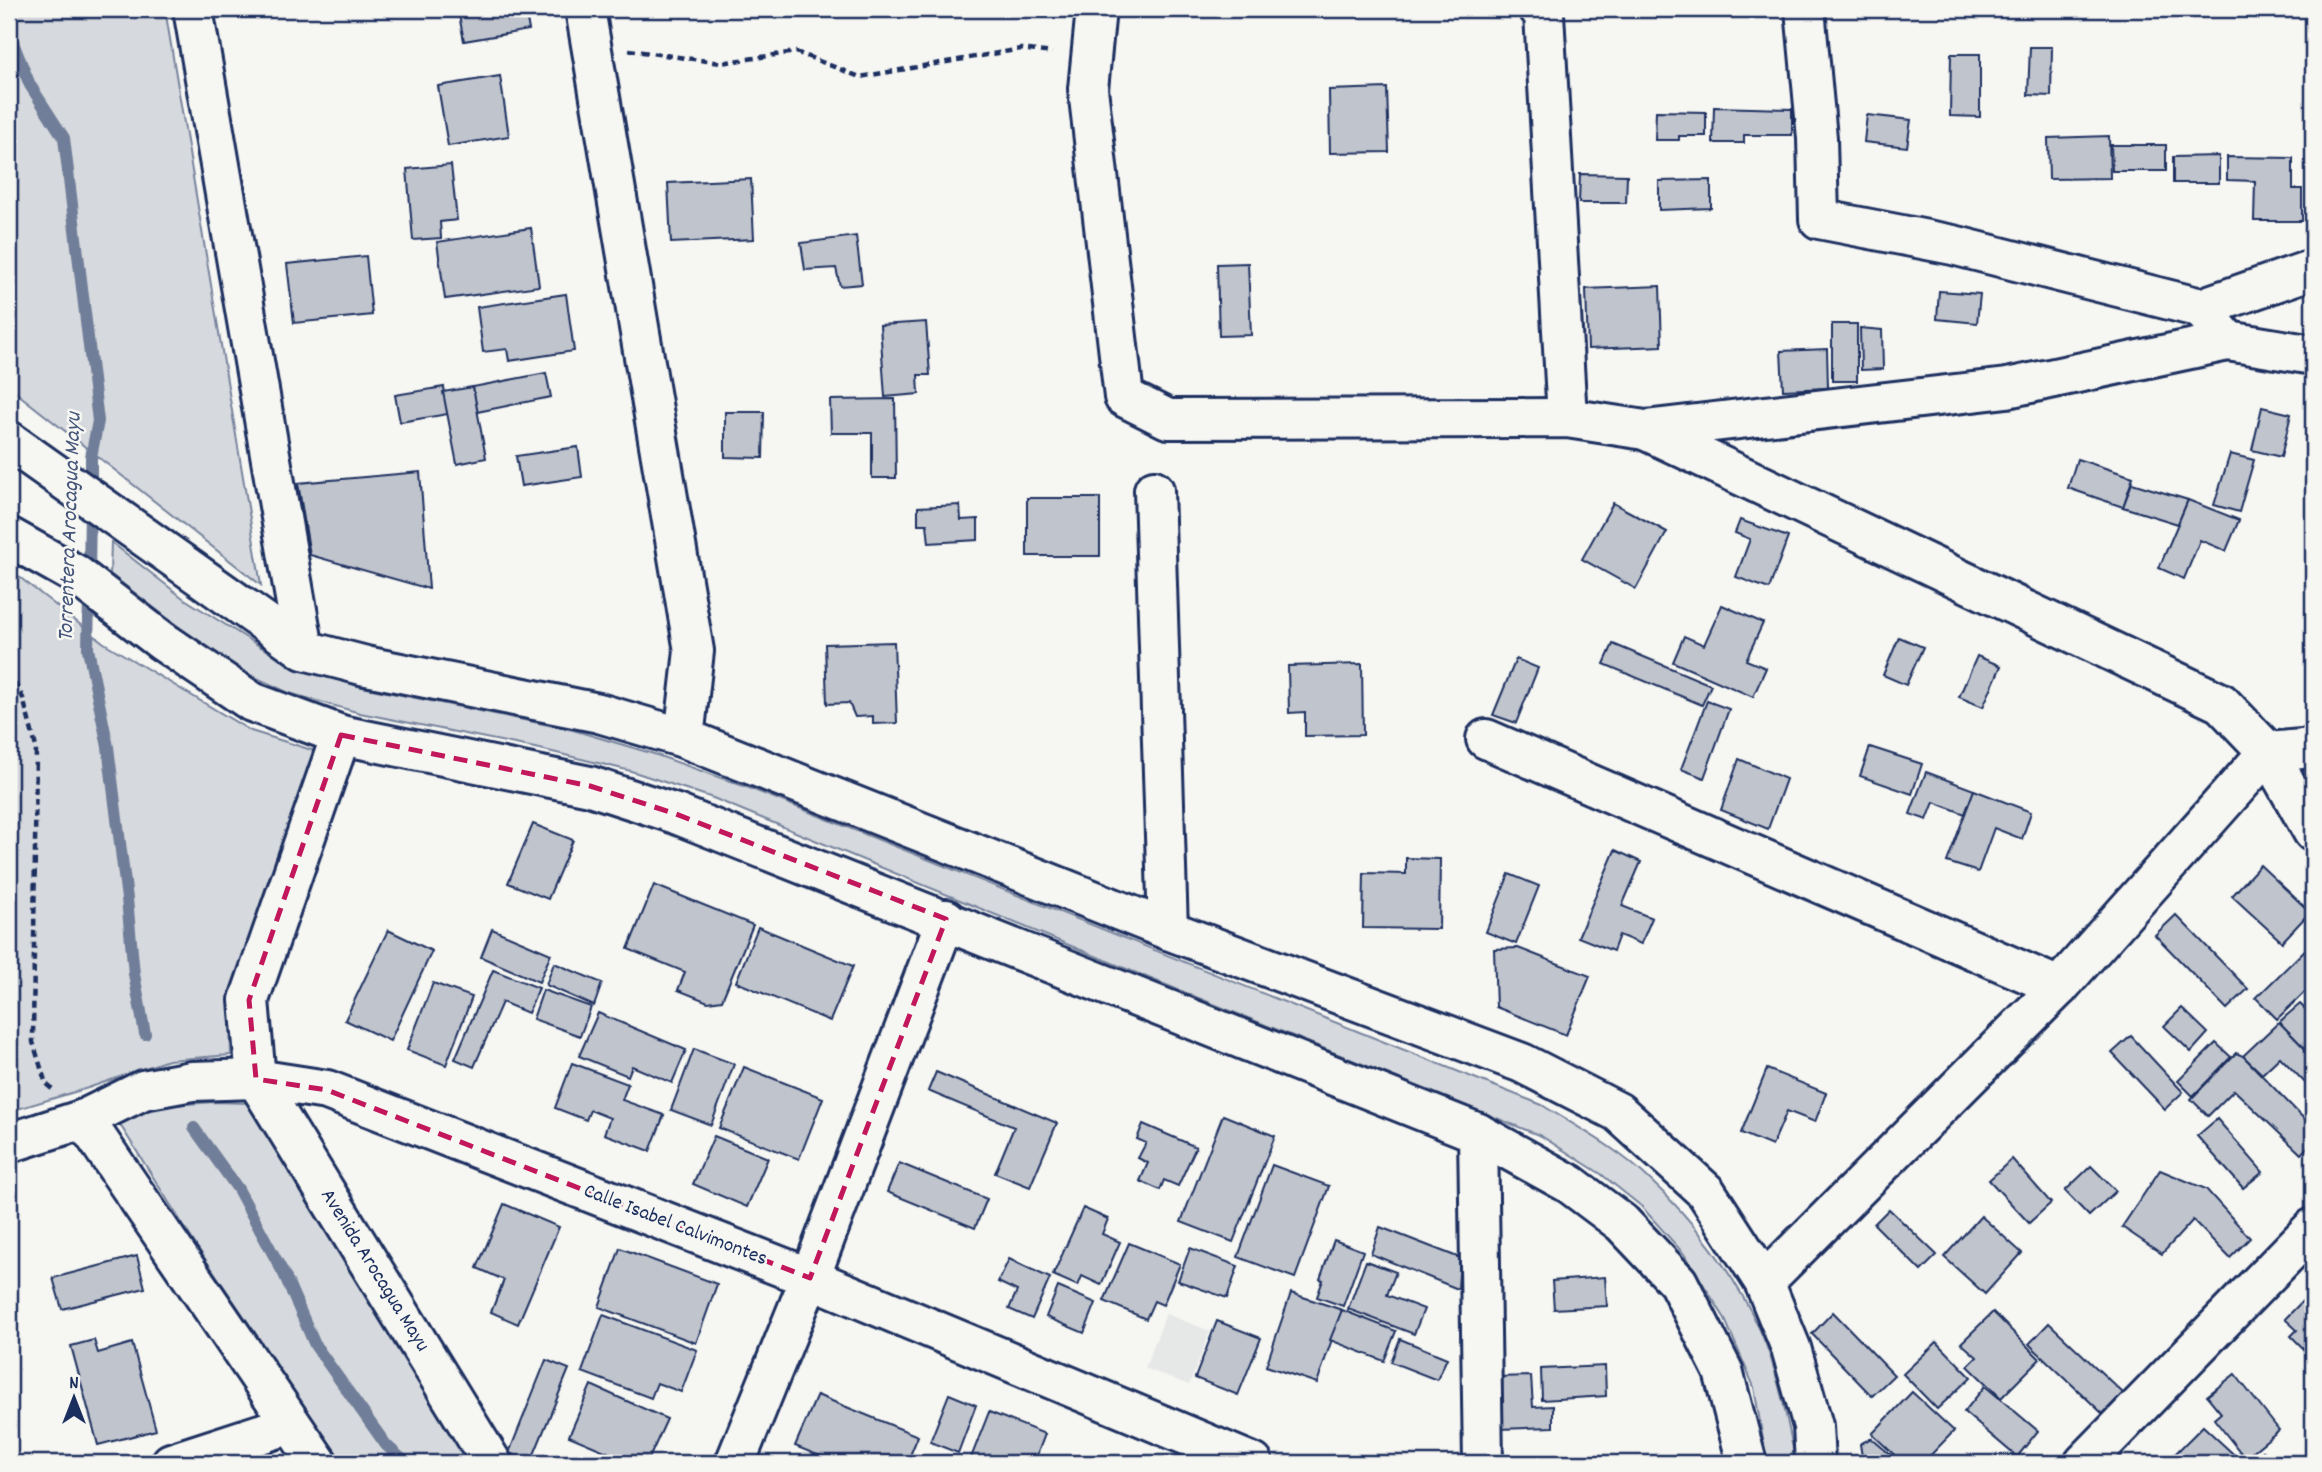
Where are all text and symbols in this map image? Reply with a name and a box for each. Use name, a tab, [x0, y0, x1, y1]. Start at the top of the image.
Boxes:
water label: Torrentera Arocagua Mayu	[51, 410, 92, 642]
street label: Calle Isabel Calvimontes	[579, 1177, 771, 1275]
street label: Avenida Arocagua Mayu	[312, 1184, 436, 1358]
north arrow	[38, 1364, 108, 1434]
text: N	[69, 1371, 79, 1398]

